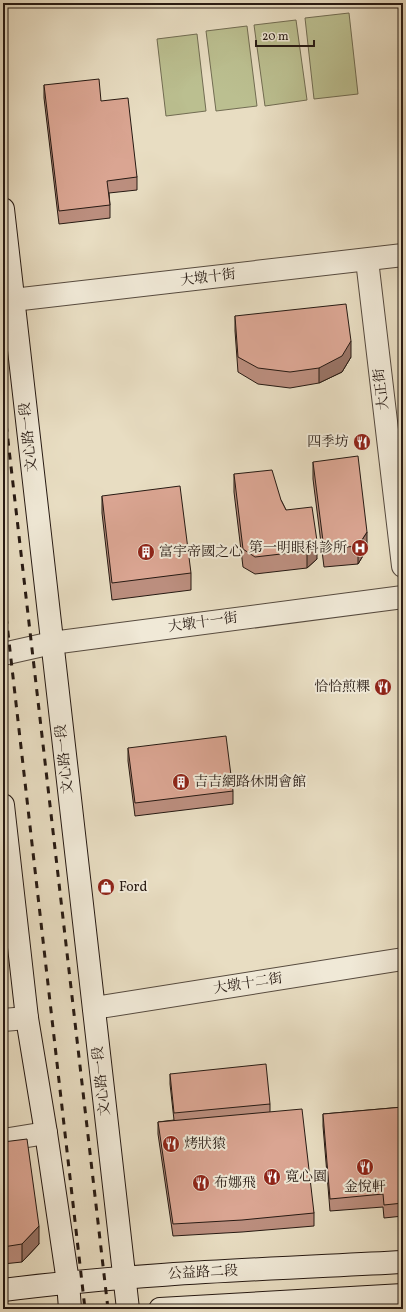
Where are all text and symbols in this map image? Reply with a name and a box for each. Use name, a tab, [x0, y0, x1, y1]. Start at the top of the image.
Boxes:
scale bar	[256, 22, 314, 48]
text: 20 m	[262, 29, 289, 45]
street label: 大墩十街	[179, 265, 237, 291]
street label: 大正街	[370, 367, 394, 411]
street label: 文心路一段	[16, 401, 42, 473]
restaurant icon: 四季坊	[352, 432, 372, 452]
place label: 四季坊	[307, 433, 349, 452]
hospital icon: 第一明眼科診所	[350, 538, 370, 558]
place label: 第一明眼科診所	[249, 539, 347, 558]
building icon: 富宇帝國之心	[136, 542, 156, 562]
place label: 富宇帝國之心	[159, 543, 243, 562]
street label: 大墩十一街	[167, 609, 239, 637]
restaurant icon: 恰恰煎粿	[373, 677, 393, 697]
place label: 恰恰煎粿	[314, 678, 370, 697]
street label: 文心路一段	[52, 723, 78, 795]
building icon: 吉吉網路休閒會館	[171, 772, 191, 792]
place label: 吉吉網路休閒會館	[194, 773, 306, 792]
shop icon: Ford	[96, 877, 116, 897]
place label: Ford	[119, 878, 147, 897]
street label: 大墩十二街	[212, 969, 284, 999]
street label: 文心路一段	[89, 1045, 115, 1117]
restaurant icon: 烤狀猿	[161, 1134, 181, 1154]
place label: 烤狀猿	[184, 1135, 226, 1154]
restaurant icon: 金悅軒	[355, 1157, 375, 1177]
restaurant icon: 寬心園	[262, 1167, 282, 1187]
place label: 寬心園	[285, 1168, 327, 1187]
restaurant icon: 布娜飛	[191, 1173, 211, 1193]
place label: 布娜飛	[214, 1174, 256, 1193]
place label: 金悅軒	[344, 1178, 386, 1197]
street label: 公益路二段	[168, 1262, 238, 1284]

